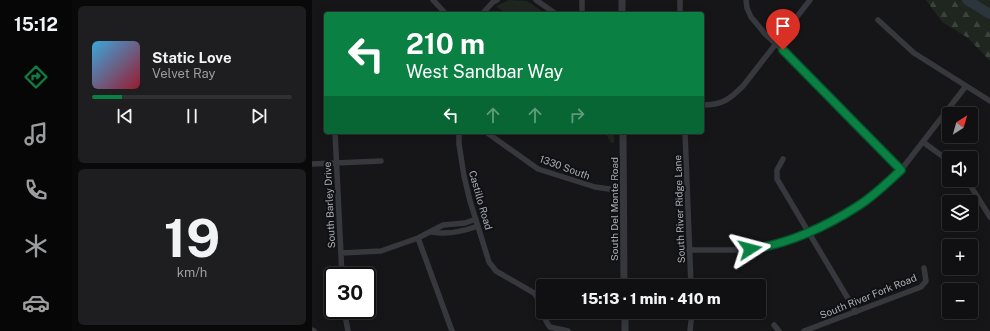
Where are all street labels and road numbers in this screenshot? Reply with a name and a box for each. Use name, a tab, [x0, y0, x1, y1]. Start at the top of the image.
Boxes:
street label: 1330 South	[538, 152, 592, 182]
street label: South River Ridge Lane	[671, 154, 687, 263]
street label: South Del Monte Road	[608, 157, 620, 261]
street label: South Barley Drive	[321, 161, 337, 248]
street label: Castillo Road	[467, 169, 495, 231]
street label: South River Fork Road	[818, 271, 918, 321]

